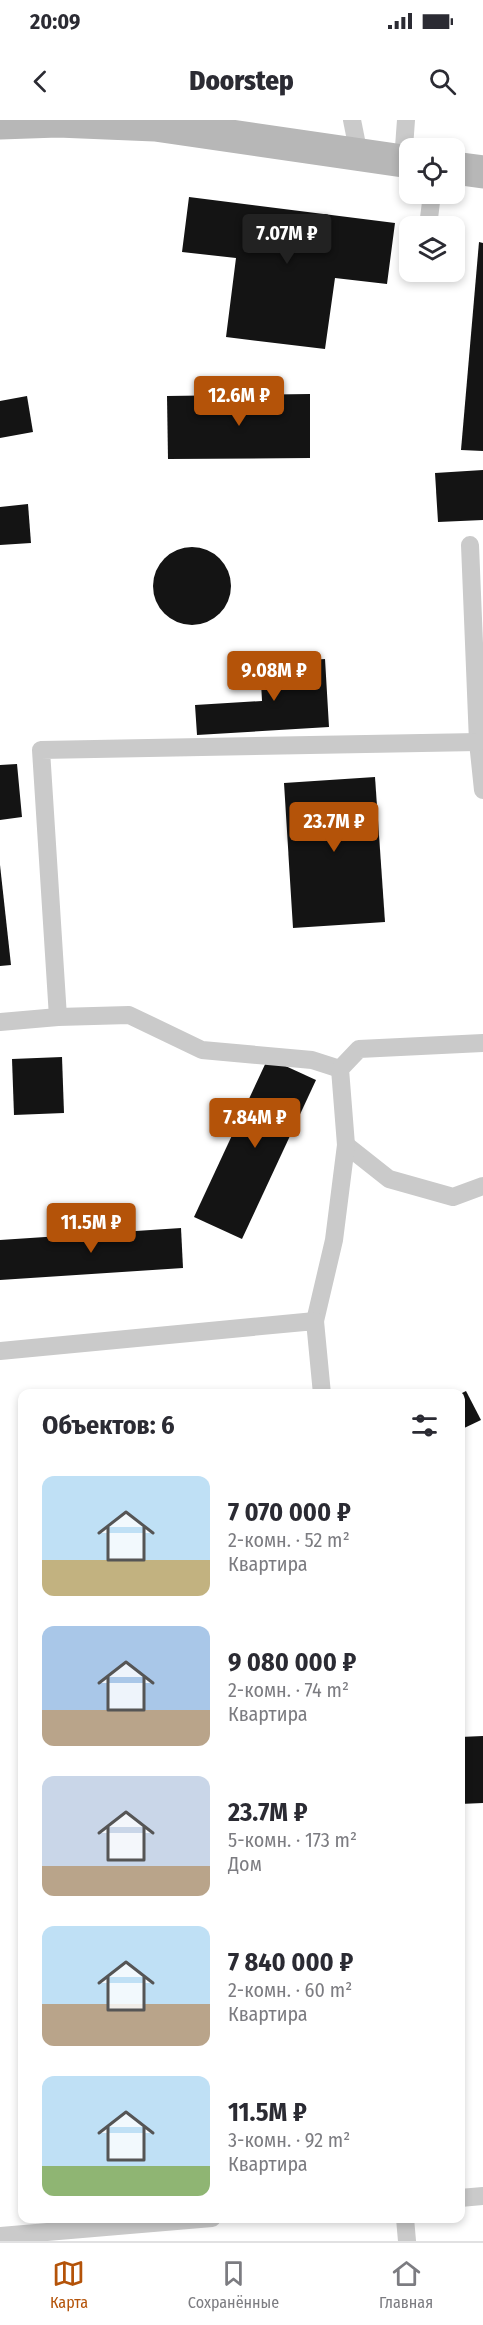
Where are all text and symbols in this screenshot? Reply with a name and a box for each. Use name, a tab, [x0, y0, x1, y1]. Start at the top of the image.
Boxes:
text: 20:09	[30, 8, 80, 35]
icon: back	[24, 65, 57, 98]
text: Doorstep	[189, 65, 294, 97]
icon: search	[426, 65, 459, 98]
map controls	[399, 138, 465, 282]
button: locate	[399, 138, 465, 204]
pin: 7.07M ₽	[232, 214, 342, 265]
button: layers	[399, 216, 465, 282]
text: 7.07M ₽	[256, 221, 318, 245]
pin: 12.6M ₽	[184, 376, 294, 427]
text: 12.6M ₽	[208, 383, 270, 407]
pin: 9.08M ₽	[219, 651, 329, 702]
text: 9.08M ₽	[241, 658, 307, 682]
pin: 23.7M ₽	[279, 802, 389, 853]
text: 23.7M ₽	[303, 809, 365, 833]
pin: 7.84M ₽	[200, 1098, 310, 1149]
text: 7.84M ₽	[223, 1105, 287, 1129]
pin: 11.5M ₽	[36, 1203, 146, 1254]
text: 11.5M ₽	[61, 1210, 121, 1234]
icon: filters	[408, 1409, 441, 1442]
text: Объектов: 6	[42, 1410, 175, 1441]
text: 7 070 000 ₽	[228, 1497, 351, 1528]
icon: home	[90, 1500, 162, 1572]
text: 2-комн. · 52 m²	[228, 1528, 350, 1552]
text: Квартира	[228, 1552, 308, 1576]
text: 9 080 000 ₽	[228, 1647, 356, 1678]
icon: home	[90, 1650, 162, 1722]
text: 2-комн. · 74 m²	[228, 1678, 349, 1702]
text: Квартира	[228, 1702, 308, 1726]
text: 23.7M ₽	[228, 1797, 308, 1828]
icon: home	[90, 1800, 162, 1872]
text: 5-комн. · 173 m²	[228, 1828, 357, 1852]
text: Дом	[228, 1852, 262, 1876]
text: 7 840 000 ₽	[228, 1947, 353, 1978]
icon: home	[90, 1950, 162, 2022]
text: 2-комн. · 60 m²	[228, 1978, 352, 2002]
text: Квартира	[228, 2002, 308, 2026]
text: 11.5M ₽	[228, 2097, 307, 2128]
icon: home	[90, 2100, 162, 2172]
text: 3-комн. · 92 m²	[228, 2128, 350, 2152]
text: Квартира	[228, 2152, 308, 2176]
tab: Карта	[50, 2257, 88, 2312]
tab: Сохранённые	[188, 2257, 279, 2312]
tab: Главная	[379, 2257, 433, 2312]

